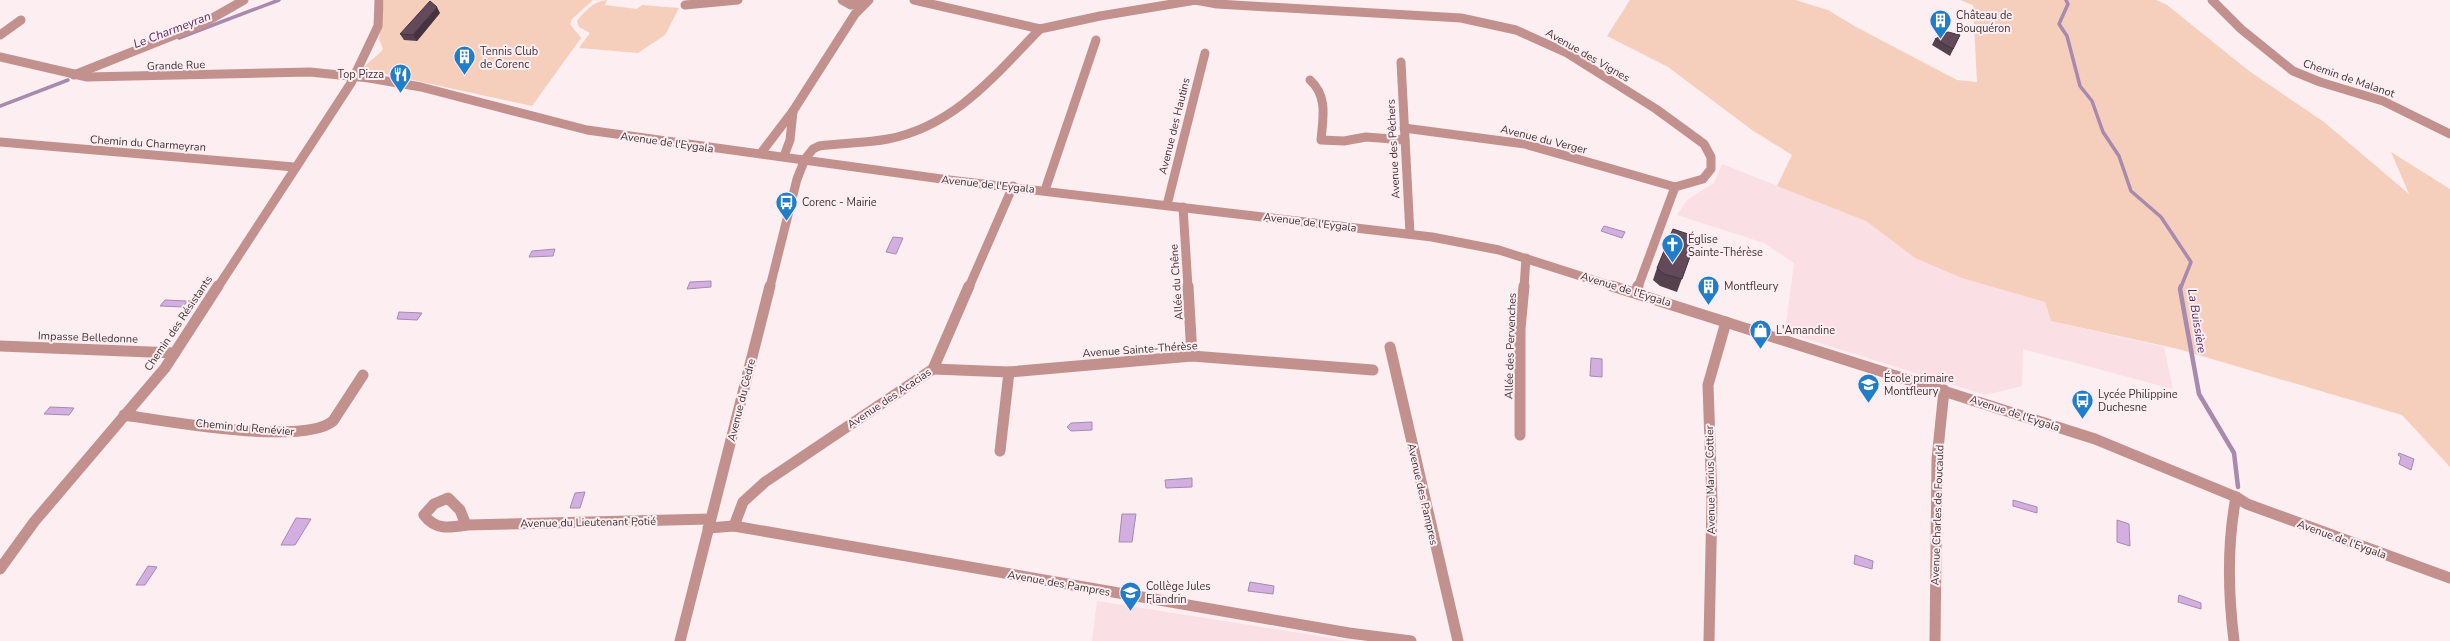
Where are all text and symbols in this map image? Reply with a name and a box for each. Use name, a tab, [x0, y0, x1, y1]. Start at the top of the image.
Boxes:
water label: Le Charmeyran	[131, 8, 213, 52]
building icon: Château de Bouquéron	[1927, 8, 1953, 41]
place label: Château de Bouquéron	[1956, 8, 2012, 36]
street label: Avenue des Vignes	[1543, 25, 1632, 86]
building icon: Tennis Club de Corenc	[451, 44, 477, 77]
place label: Tennis Club de Corenc	[480, 44, 538, 72]
street label: Chemin de Malanot	[2301, 56, 2397, 101]
street label: Grande Rue	[147, 57, 206, 74]
restaurant icon: Top Pizza	[387, 61, 413, 94]
place label: Top Pizza	[337, 67, 384, 82]
street label: Avenue des Hautins	[1155, 76, 1194, 176]
street label: Avenue des Pêchers	[1383, 99, 1404, 199]
street label: Avenue du Verger	[1499, 121, 1589, 157]
street label: Avenue de l'Eygala	[619, 129, 715, 156]
street label: Chemin du Charmeyran	[89, 132, 206, 155]
street label: Avenue de l'Eygala	[940, 172, 1036, 197]
bus stop icon: Corenc - Mairie	[773, 189, 799, 222]
place label: Corenc - Mairie	[802, 195, 877, 210]
street label: Avenue de l'Eygala	[1262, 209, 1358, 236]
place label: Église Sainte-Thérèse	[1688, 231, 1763, 260]
church icon: Église Sainte-Thérèse	[1660, 232, 1686, 265]
street label: Allée du Chêne	[1166, 243, 1187, 320]
street label: Avenue de l'Eygala	[1579, 269, 1673, 310]
street label: Chemin des Résistants	[141, 273, 216, 374]
building icon: Montfleury	[1695, 273, 1721, 306]
place label: Montfleury	[1724, 279, 1779, 294]
water label: La Buissière	[2184, 288, 2210, 355]
street label: Allée des Pervenches	[1501, 293, 1520, 399]
shop icon: L'Amandine	[1748, 317, 1774, 350]
place label: L'Amandine	[1776, 323, 1835, 338]
street label: Impasse Belledonne	[38, 328, 138, 347]
street label: Avenue Sainte-Thérèse	[1082, 338, 1198, 361]
street label: Avenue du Cèdre	[724, 357, 759, 443]
street label: Avenue des Acacias	[844, 365, 934, 432]
place label: École primaire Montfleury	[1884, 370, 1954, 399]
school or university icon: École primaire Montfleury	[1855, 371, 1881, 404]
bus stop icon: Lycée Philippine Duchesne	[2070, 387, 2096, 420]
place label: Lycée Philippine Duchesne	[2098, 387, 2178, 415]
street label: Avenue de l'Eygala	[1968, 392, 2062, 435]
street label: Chemin du Renévier	[195, 416, 295, 439]
street label: Avenue Marius Cottier	[1702, 425, 1719, 535]
street label: Avenue des Pampres	[1404, 442, 1442, 546]
street label: Avenue Charles de Foucauld	[1928, 444, 1947, 586]
street label: Avenue du Lieutenant Potié	[520, 514, 656, 531]
street label: Avenue de l'Eygala	[2295, 516, 2389, 563]
street label: Avenue des Pampres	[1006, 567, 1111, 600]
school or university icon: Collège Jules Flandrin	[1118, 579, 1144, 612]
place label: Collège Jules Flandrin	[1146, 579, 1211, 607]

